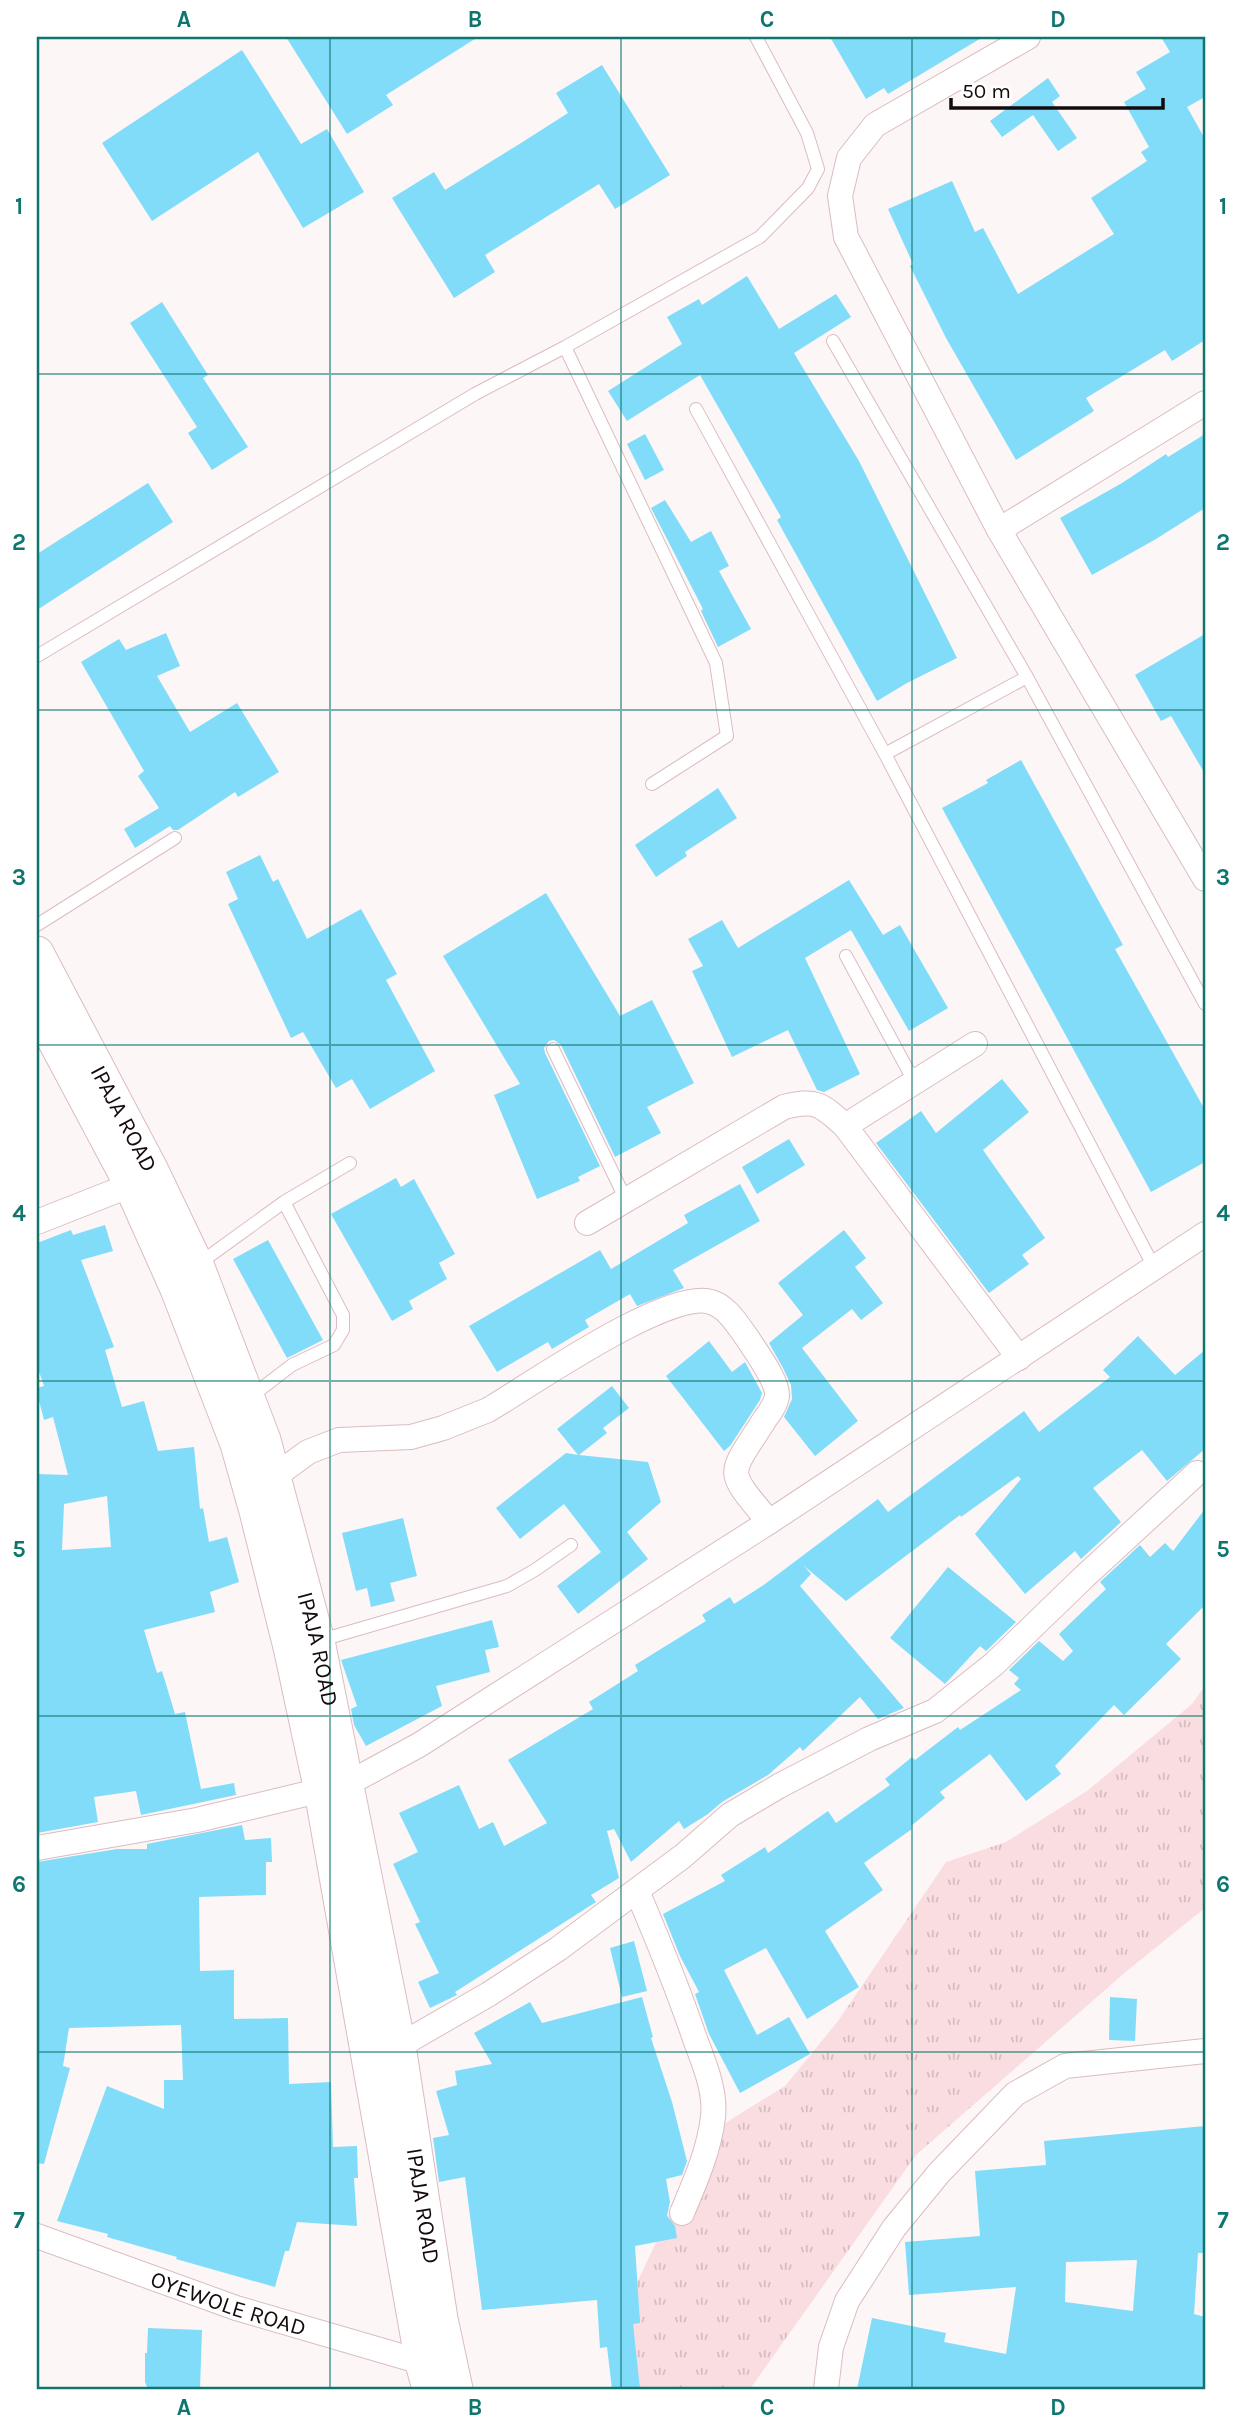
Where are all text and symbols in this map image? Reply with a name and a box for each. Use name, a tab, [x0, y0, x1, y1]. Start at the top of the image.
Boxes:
text: A	[177, 6, 191, 33]
text: B	[468, 6, 482, 33]
text: C	[760, 6, 774, 33]
text: D	[1050, 6, 1066, 33]
scale bar	[951, 66, 1163, 110]
text: 50 m	[962, 79, 1011, 103]
text: 1	[15, 193, 23, 220]
text: 1	[1219, 193, 1227, 220]
text: 2	[12, 529, 26, 556]
text: 2	[1216, 529, 1230, 556]
text: 3	[12, 864, 26, 891]
text: 3	[1216, 864, 1230, 891]
street label: IPAJA ROAD	[85, 1061, 163, 1177]
text: 4	[12, 1200, 26, 1227]
text: 4	[1216, 1200, 1230, 1227]
text: 5	[12, 1536, 26, 1563]
text: 5	[1216, 1536, 1230, 1563]
street label: IPAJA ROAD	[291, 1589, 344, 1709]
text: 6	[12, 1871, 26, 1898]
text: 6	[1216, 1871, 1230, 1898]
street label: IPAJA ROAD	[401, 2146, 445, 2266]
text: 7	[13, 2207, 25, 2234]
text: 7	[1217, 2207, 1229, 2234]
street label: OYEWOLE ROAD	[147, 2265, 309, 2342]
text: A	[177, 2394, 191, 2421]
text: B	[468, 2394, 482, 2421]
text: C	[760, 2394, 774, 2421]
text: D	[1050, 2394, 1066, 2421]

